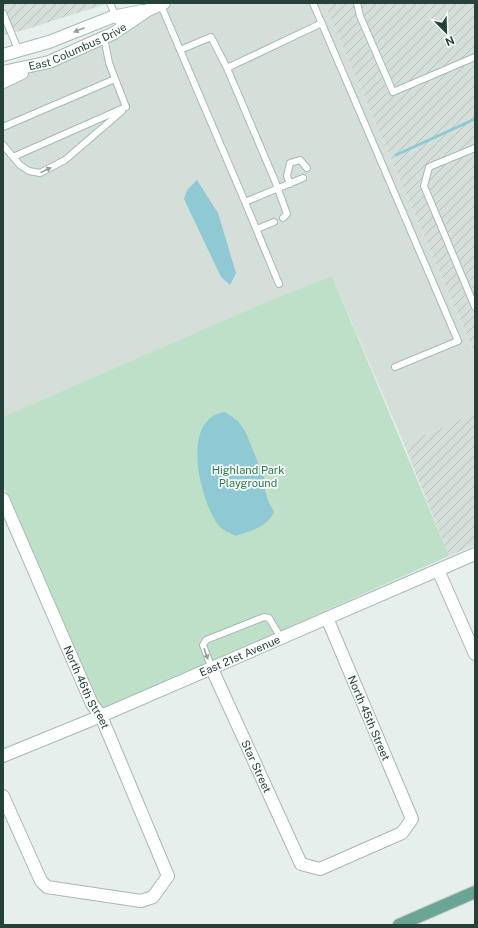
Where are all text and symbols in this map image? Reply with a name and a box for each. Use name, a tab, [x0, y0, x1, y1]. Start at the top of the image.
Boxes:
north arrow	[426, 12, 466, 52]
street label: East Columbus Drive	[27, 20, 129, 72]
one-way arrow	[74, 27, 85, 33]
text: N	[444, 34, 456, 48]
one-way arrow	[40, 167, 52, 173]
park label: Highland Park Playground	[212, 464, 284, 489]
street label: East 21st Avenue	[198, 633, 282, 679]
street label: North 46th Street	[61, 644, 112, 730]
one-way arrow	[203, 649, 209, 661]
street label: North 45th Street	[346, 674, 392, 762]
street label: Star Street	[239, 738, 274, 795]

